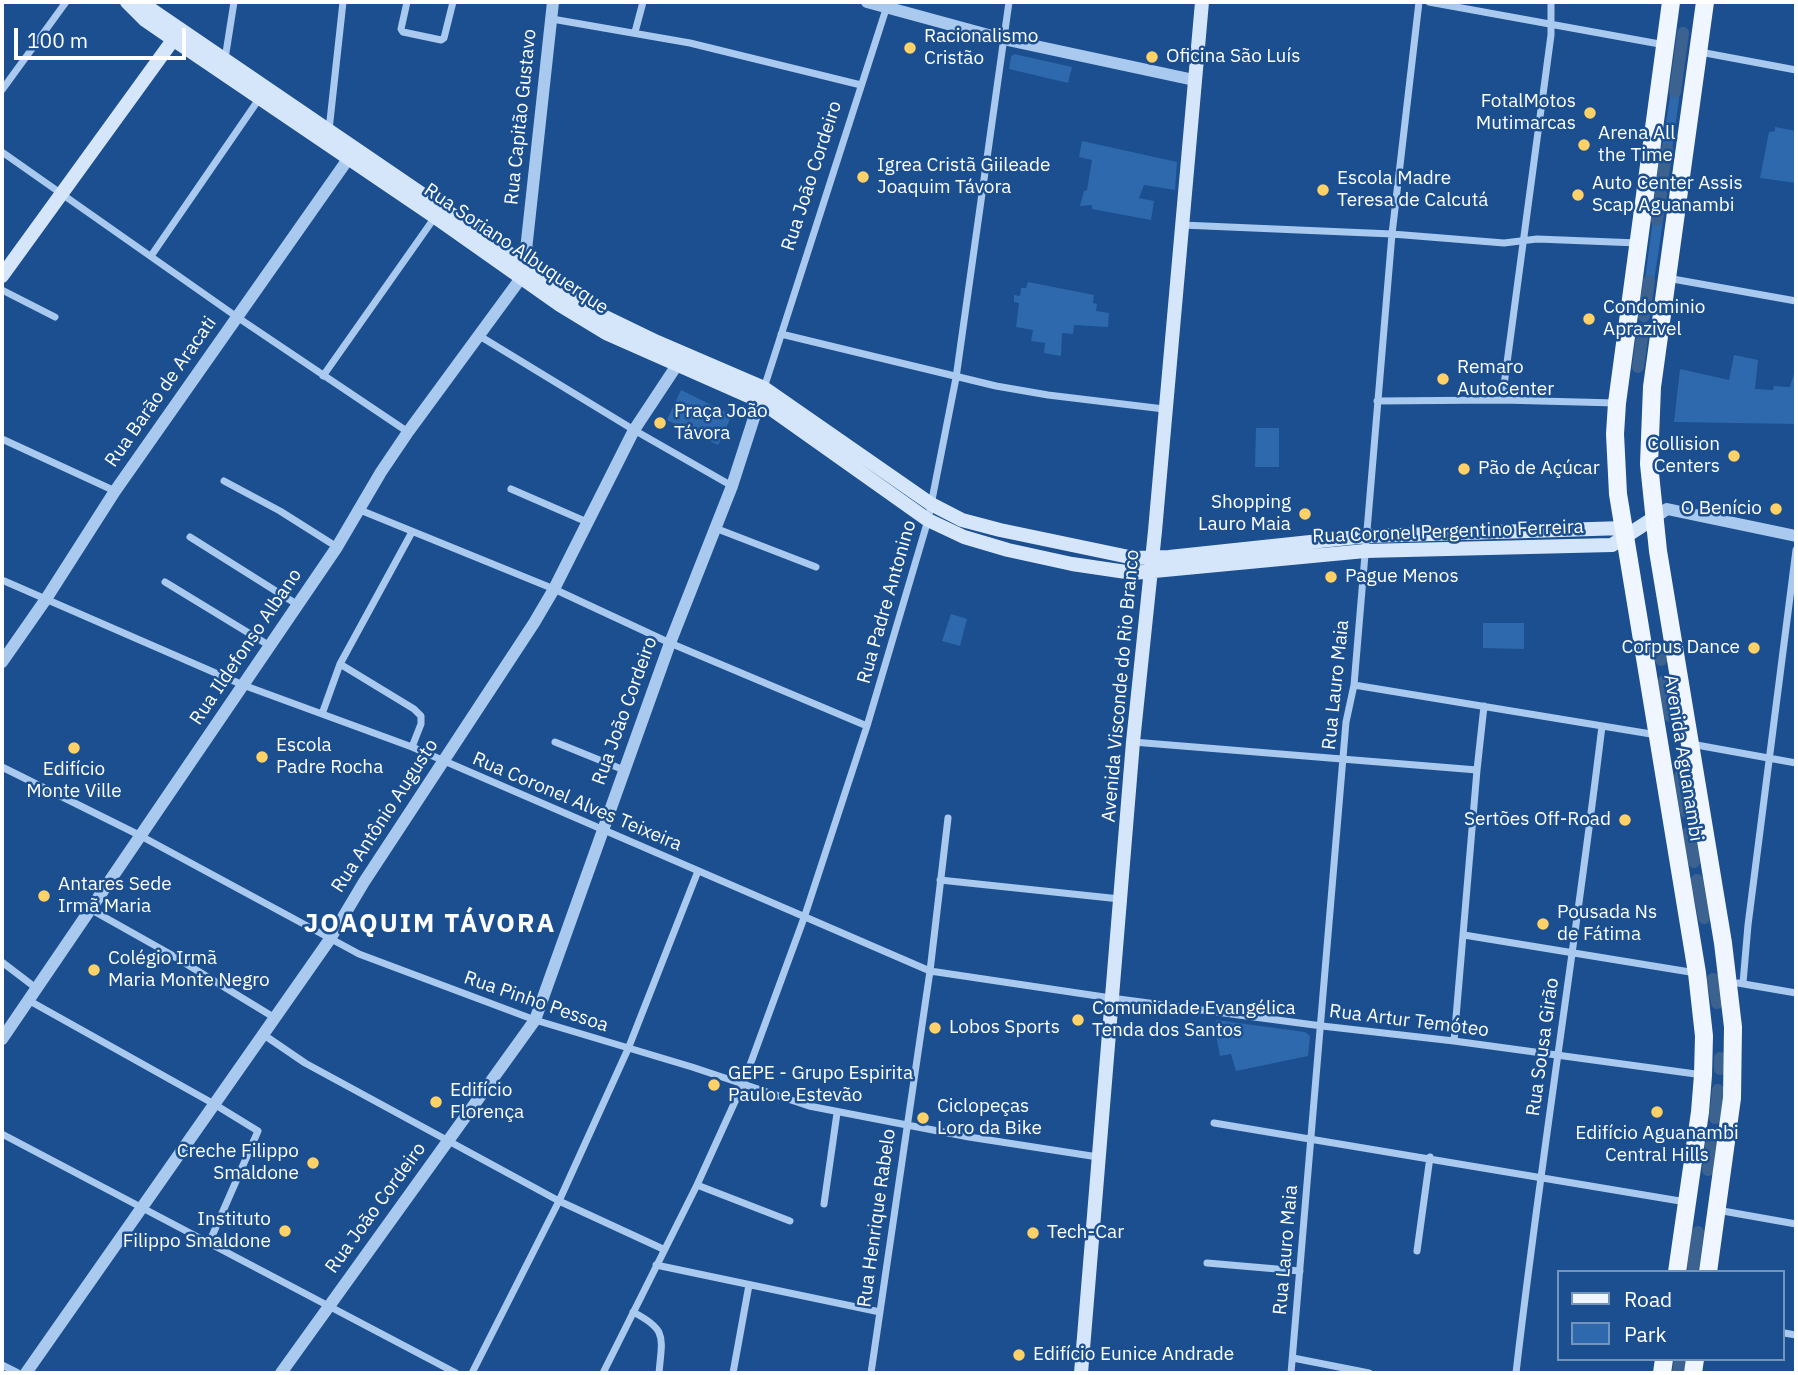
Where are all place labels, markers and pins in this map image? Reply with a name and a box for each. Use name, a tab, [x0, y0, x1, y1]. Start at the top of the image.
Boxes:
place label: Racionalismo Cristão	[924, 26, 1038, 70]
marker: Racionalismo Cristão	[902, 40, 918, 56]
place label: Oficina São Luís	[1166, 46, 1300, 68]
marker: Oficina São Luís	[1144, 49, 1160, 65]
place label: FotalMotos Mutimarcas	[1476, 91, 1576, 135]
marker: FotalMotos Mutimarcas	[1582, 105, 1598, 121]
place label: Arena All the Time	[1598, 123, 1675, 167]
marker: Arena All the Time	[1576, 137, 1592, 153]
place label: Igrea Cristã Giileade Joaquim Távora	[877, 155, 1050, 199]
place label: Escola Madre Teresa de Calcutá	[1337, 168, 1488, 212]
marker: Igrea Cristã Giileade Joaquim Távora	[855, 169, 871, 185]
place label: Auto Center Assis Scap Aguanambi	[1592, 173, 1743, 217]
marker: Escola Madre Teresa de Calcutá	[1315, 182, 1331, 198]
marker: Auto Center Assis Scap Aguanambi	[1570, 187, 1586, 203]
place label: Condominio Aprazivel	[1603, 297, 1705, 341]
marker: Condominio Aprazivel	[1581, 311, 1597, 327]
place label: Remaro AutoCenter	[1457, 357, 1554, 401]
marker: Remaro AutoCenter	[1435, 371, 1451, 387]
place label: Praça João Távora	[674, 401, 768, 445]
marker: Praça João Távora	[652, 415, 668, 431]
place label: Collision Centers	[1647, 434, 1720, 478]
marker: Collision Centers	[1726, 448, 1742, 464]
place label: Pão de Açúcar	[1478, 458, 1600, 480]
marker: Pão de Açúcar	[1456, 461, 1472, 477]
place label: Shopping Lauro Maia	[1198, 492, 1291, 536]
place label: O Benício	[1681, 498, 1762, 520]
marker: O Benício	[1768, 501, 1784, 517]
marker: Shopping Lauro Maia	[1297, 506, 1313, 522]
place label: Pague Menos	[1345, 566, 1459, 588]
marker: Pague Menos	[1323, 569, 1339, 585]
place label: Corpus Dance	[1621, 637, 1740, 659]
marker: Corpus Dance	[1746, 640, 1762, 656]
place label: Escola Padre Rocha	[276, 735, 383, 779]
marker: Edifício Monte Ville	[66, 740, 82, 756]
marker: Escola Padre Rocha	[254, 749, 270, 765]
place label: Edifício Monte Ville	[26, 759, 122, 803]
place label: Sertões Off-Road	[1464, 809, 1611, 831]
marker: Sertões Off-Road	[1617, 812, 1633, 828]
place label: Antares Sede Irmã Maria	[58, 874, 172, 918]
marker: Antares Sede Irmã Maria	[36, 888, 52, 904]
place label: Pousada Ns de Fátima	[1557, 902, 1657, 946]
marker: Pousada Ns de Fátima	[1535, 916, 1551, 932]
place label: Colégio Irmã Maria Monte Negro	[108, 948, 270, 992]
marker: Colégio Irmã Maria Monte Negro	[86, 962, 102, 978]
place label: Comunidade Evangélica Tenda dos Santos	[1092, 998, 1296, 1042]
marker: Comunidade Evangélica Tenda dos Santos	[1070, 1012, 1086, 1028]
place label: Lobos Sports	[949, 1017, 1060, 1039]
marker: Lobos Sports	[927, 1020, 943, 1036]
place label: GEPE - Grupo Espirita Paulo e Estevão	[728, 1063, 913, 1107]
marker: GEPE - Grupo Espirita Paulo e Estevão	[706, 1077, 722, 1093]
place label: Edifício Florença	[450, 1080, 524, 1124]
marker: Edifício Florença	[428, 1094, 444, 1110]
place label: Ciclopeças Loro da Bike	[937, 1096, 1042, 1140]
marker: Edifício Aguanambi Central Hills	[1649, 1104, 1665, 1120]
marker: Ciclopeças Loro da Bike	[915, 1110, 931, 1126]
place label: Edifício Aguanambi Central Hills	[1575, 1123, 1739, 1167]
place label: Creche Filippo Smaldone	[177, 1141, 299, 1185]
marker: Creche Filippo Smaldone	[305, 1155, 321, 1171]
place label: Instituto Filippo Smaldone	[123, 1209, 271, 1253]
place label: Tech-Car	[1047, 1222, 1124, 1244]
marker: Instituto Filippo Smaldone	[277, 1223, 293, 1239]
marker: Tech-Car	[1025, 1225, 1041, 1241]
place label: Edifício Eunice Andrade	[1033, 1344, 1234, 1366]
marker: Edifício Eunice Andrade	[1011, 1347, 1027, 1363]

